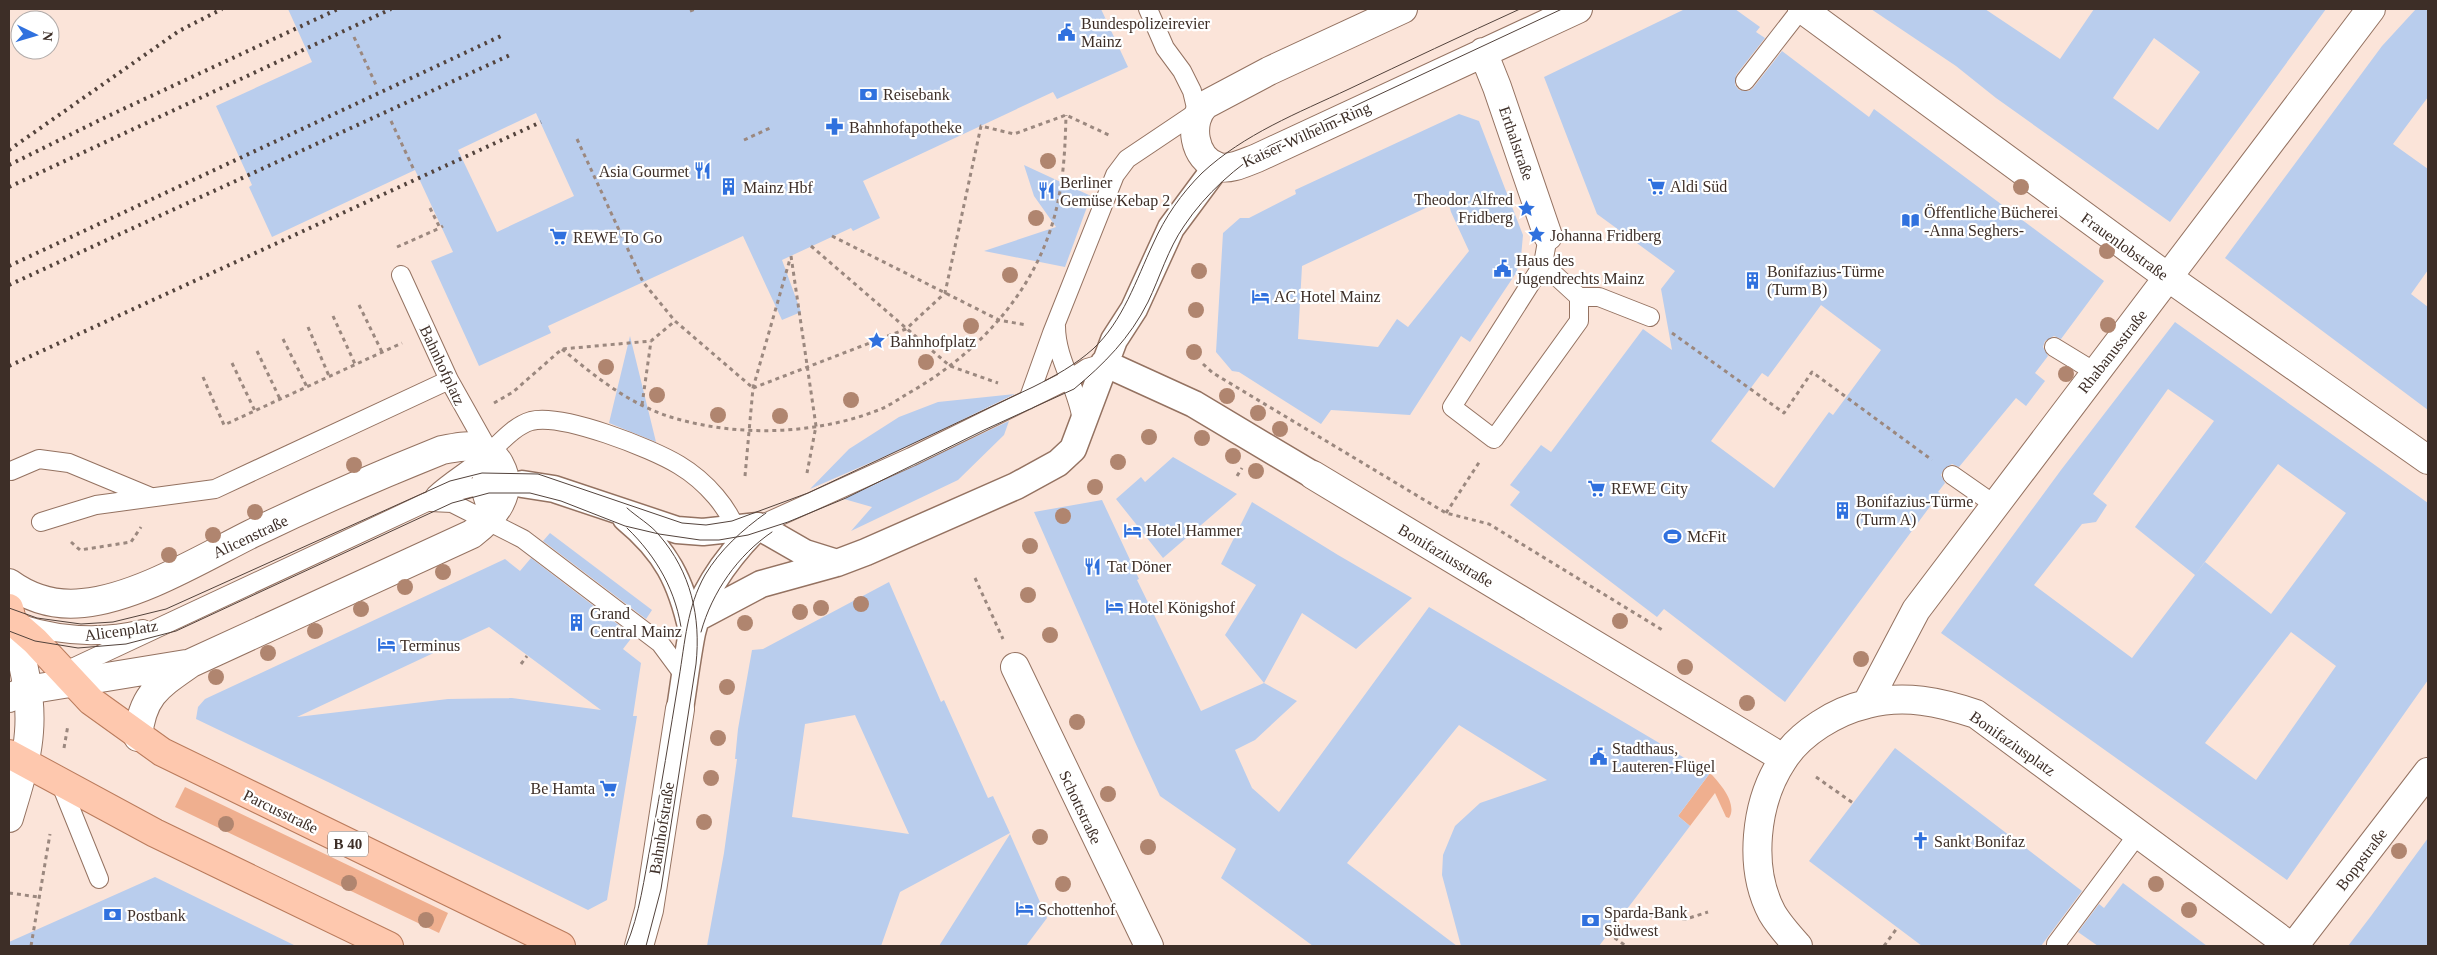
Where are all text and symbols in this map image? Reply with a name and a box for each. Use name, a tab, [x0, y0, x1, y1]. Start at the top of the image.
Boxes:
north arrow	[10, 10, 60, 60]
place label: Bundespolizeirevier Mainz	[1081, 15, 1211, 50]
public building icon: Bundespolizeirevier Mainz	[1057, 22, 1077, 42]
text: N	[40, 30, 55, 42]
bank icon: Reisebank	[859, 84, 879, 104]
place label: Reisebank	[883, 86, 950, 103]
street label: Kaiser-Wilhelm-Ring	[1239, 99, 1373, 171]
street label: Erthalstraße	[1496, 104, 1537, 182]
pharmacy icon: Bahnhofapotheke	[825, 117, 845, 137]
place label: Bahnhofapotheke	[849, 119, 962, 137]
restaurant icon: Asia Gourmet	[693, 161, 713, 181]
place label: Asia Gourmet	[599, 163, 690, 180]
place label: Berliner Gemüse Kebap 2	[1060, 174, 1170, 210]
supermarket icon: Aldi Süd	[1646, 176, 1666, 196]
building icon: Mainz Hbf	[719, 177, 739, 197]
place label: Aldi Süd	[1670, 178, 1727, 195]
place label: Mainz Hbf	[743, 179, 813, 196]
restaurant icon: Berliner Gemüse Kebap 2	[1036, 181, 1056, 201]
place label: Theodor Alfred Fridberg	[1414, 191, 1513, 227]
place icon: Theodor Alfred Fridberg	[1517, 198, 1537, 218]
place label: Öffentliche Bücherei -Anna Seghers-	[1924, 204, 2059, 240]
street label: Frauenlobstraße	[2078, 209, 2171, 284]
library icon: Öffentliche Bücherei -Anna Seghers-	[1900, 211, 1920, 231]
place icon: Johanna Fridberg	[1526, 225, 1546, 245]
supermarket icon: REWE To Go	[549, 227, 569, 247]
place label: Johanna Fridberg	[1550, 227, 1661, 245]
place label: REWE To Go	[573, 229, 662, 246]
place label: Haus des Jugendrechts Mainz	[1516, 252, 1644, 288]
public building icon: Haus des Jugendrechts Mainz	[1492, 259, 1512, 279]
place label: Bonifazius-Türme (Turm B)	[1767, 263, 1884, 299]
building icon: Bonifazius-Türme (Turm B)	[1743, 270, 1763, 290]
hotel icon: AC Hotel Mainz	[1250, 286, 1270, 306]
place label: AC Hotel Mainz	[1274, 288, 1381, 305]
street label: Rhabanusstraße	[2075, 306, 2150, 396]
street label: Bahnhofplatz	[416, 323, 468, 408]
place icon: Bahnhofplatz	[866, 331, 886, 351]
place label: Bahnhofplatz	[890, 333, 976, 351]
supermarket icon: REWE City	[1587, 478, 1607, 498]
place label: REWE City	[1611, 480, 1688, 498]
place label: Bonifazius-Türme (Turm A)	[1856, 493, 1973, 529]
building icon: Bonifazius-Türme (Turm A)	[1832, 500, 1852, 520]
street label: Alicenstraße	[210, 512, 290, 561]
hotel icon: Hotel Hammer	[1122, 520, 1142, 540]
street label: Bonifaziusstraße	[1395, 520, 1496, 590]
place label: Hotel Hammer	[1146, 522, 1242, 539]
sports icon: McFit	[1663, 526, 1683, 546]
place label: McFit	[1687, 528, 1727, 545]
restaurant icon: Tat Döner	[1083, 556, 1103, 576]
place label: Tat Döner	[1107, 558, 1172, 575]
hotel icon: Hotel Königshof	[1104, 597, 1124, 617]
place label: Hotel Königshof	[1128, 599, 1236, 617]
place label: Grand Central Mainz	[590, 605, 682, 640]
building icon: Grand Central Mainz	[566, 612, 586, 632]
street label: Alicenplatz	[83, 617, 159, 645]
hotel icon: Terminus	[376, 635, 396, 655]
place label: Terminus	[400, 637, 460, 654]
street label: Bonifaziusplatz	[1966, 708, 2059, 780]
place label: Stadthaus, Lauteren-Flügel	[1612, 740, 1716, 776]
public building icon: Stadthaus, Lauteren-Flügel	[1588, 747, 1608, 767]
street label: Schottstraße	[1056, 768, 1105, 847]
supermarket icon: Be Hamta	[599, 778, 619, 798]
place label: Be Hamta	[531, 780, 595, 797]
street label: Bahnhofstraße	[646, 781, 677, 875]
street label: Parcusstraße	[241, 786, 321, 837]
street label: Boppstraße	[2333, 825, 2391, 894]
church icon: Sankt Bonifaz	[1910, 831, 1930, 851]
road number: B 40	[328, 832, 368, 856]
place label: Sankt Bonifaz	[1934, 833, 2025, 850]
hotel icon: Schottenhof	[1014, 899, 1034, 919]
place label: Schottenhof	[1038, 901, 1116, 918]
place label: Sparda-Bank Südwest	[1604, 904, 1688, 939]
bank icon: Postbank	[103, 905, 123, 925]
place label: Postbank	[127, 907, 186, 924]
bank icon: Sparda-Bank Südwest	[1580, 911, 1600, 931]

